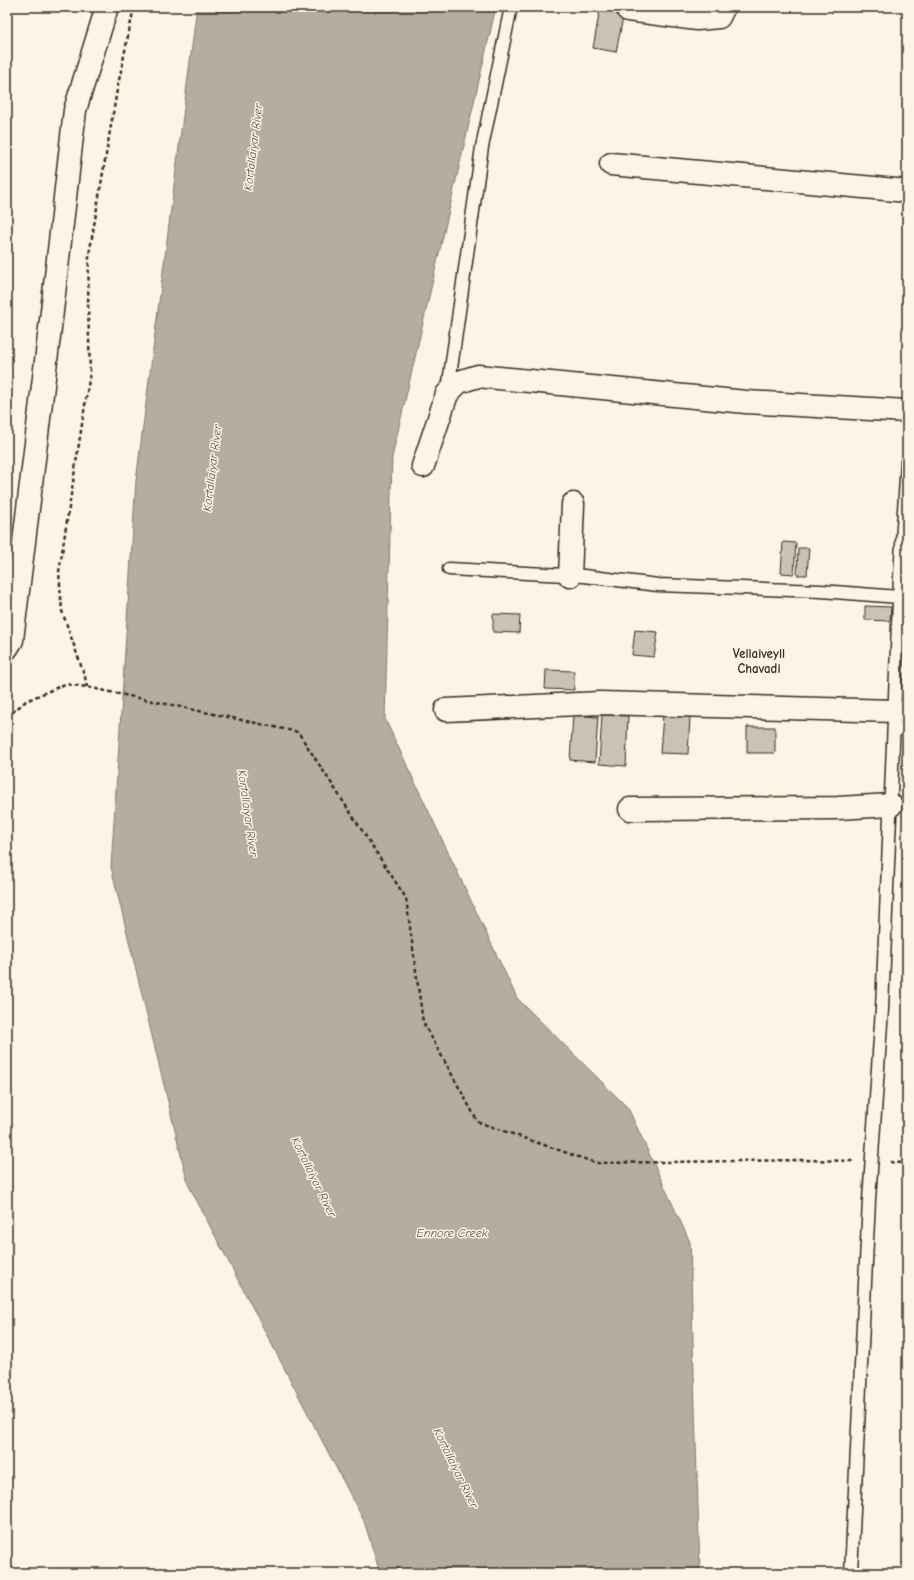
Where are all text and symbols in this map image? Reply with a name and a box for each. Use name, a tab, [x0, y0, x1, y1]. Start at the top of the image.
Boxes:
water label: Kortallaiyar River	[241, 101, 265, 191]
water label: Kortallaiyar River	[200, 422, 224, 512]
district label: Vellaiveyil Chavadi	[733, 646, 785, 676]
water label: Kortallaiyar River	[235, 769, 261, 859]
water label: Kortallaiyar River	[288, 1135, 340, 1221]
water label: Ennore Creek	[416, 1226, 488, 1240]
water label: Kortallaiyar River	[430, 1426, 482, 1512]

